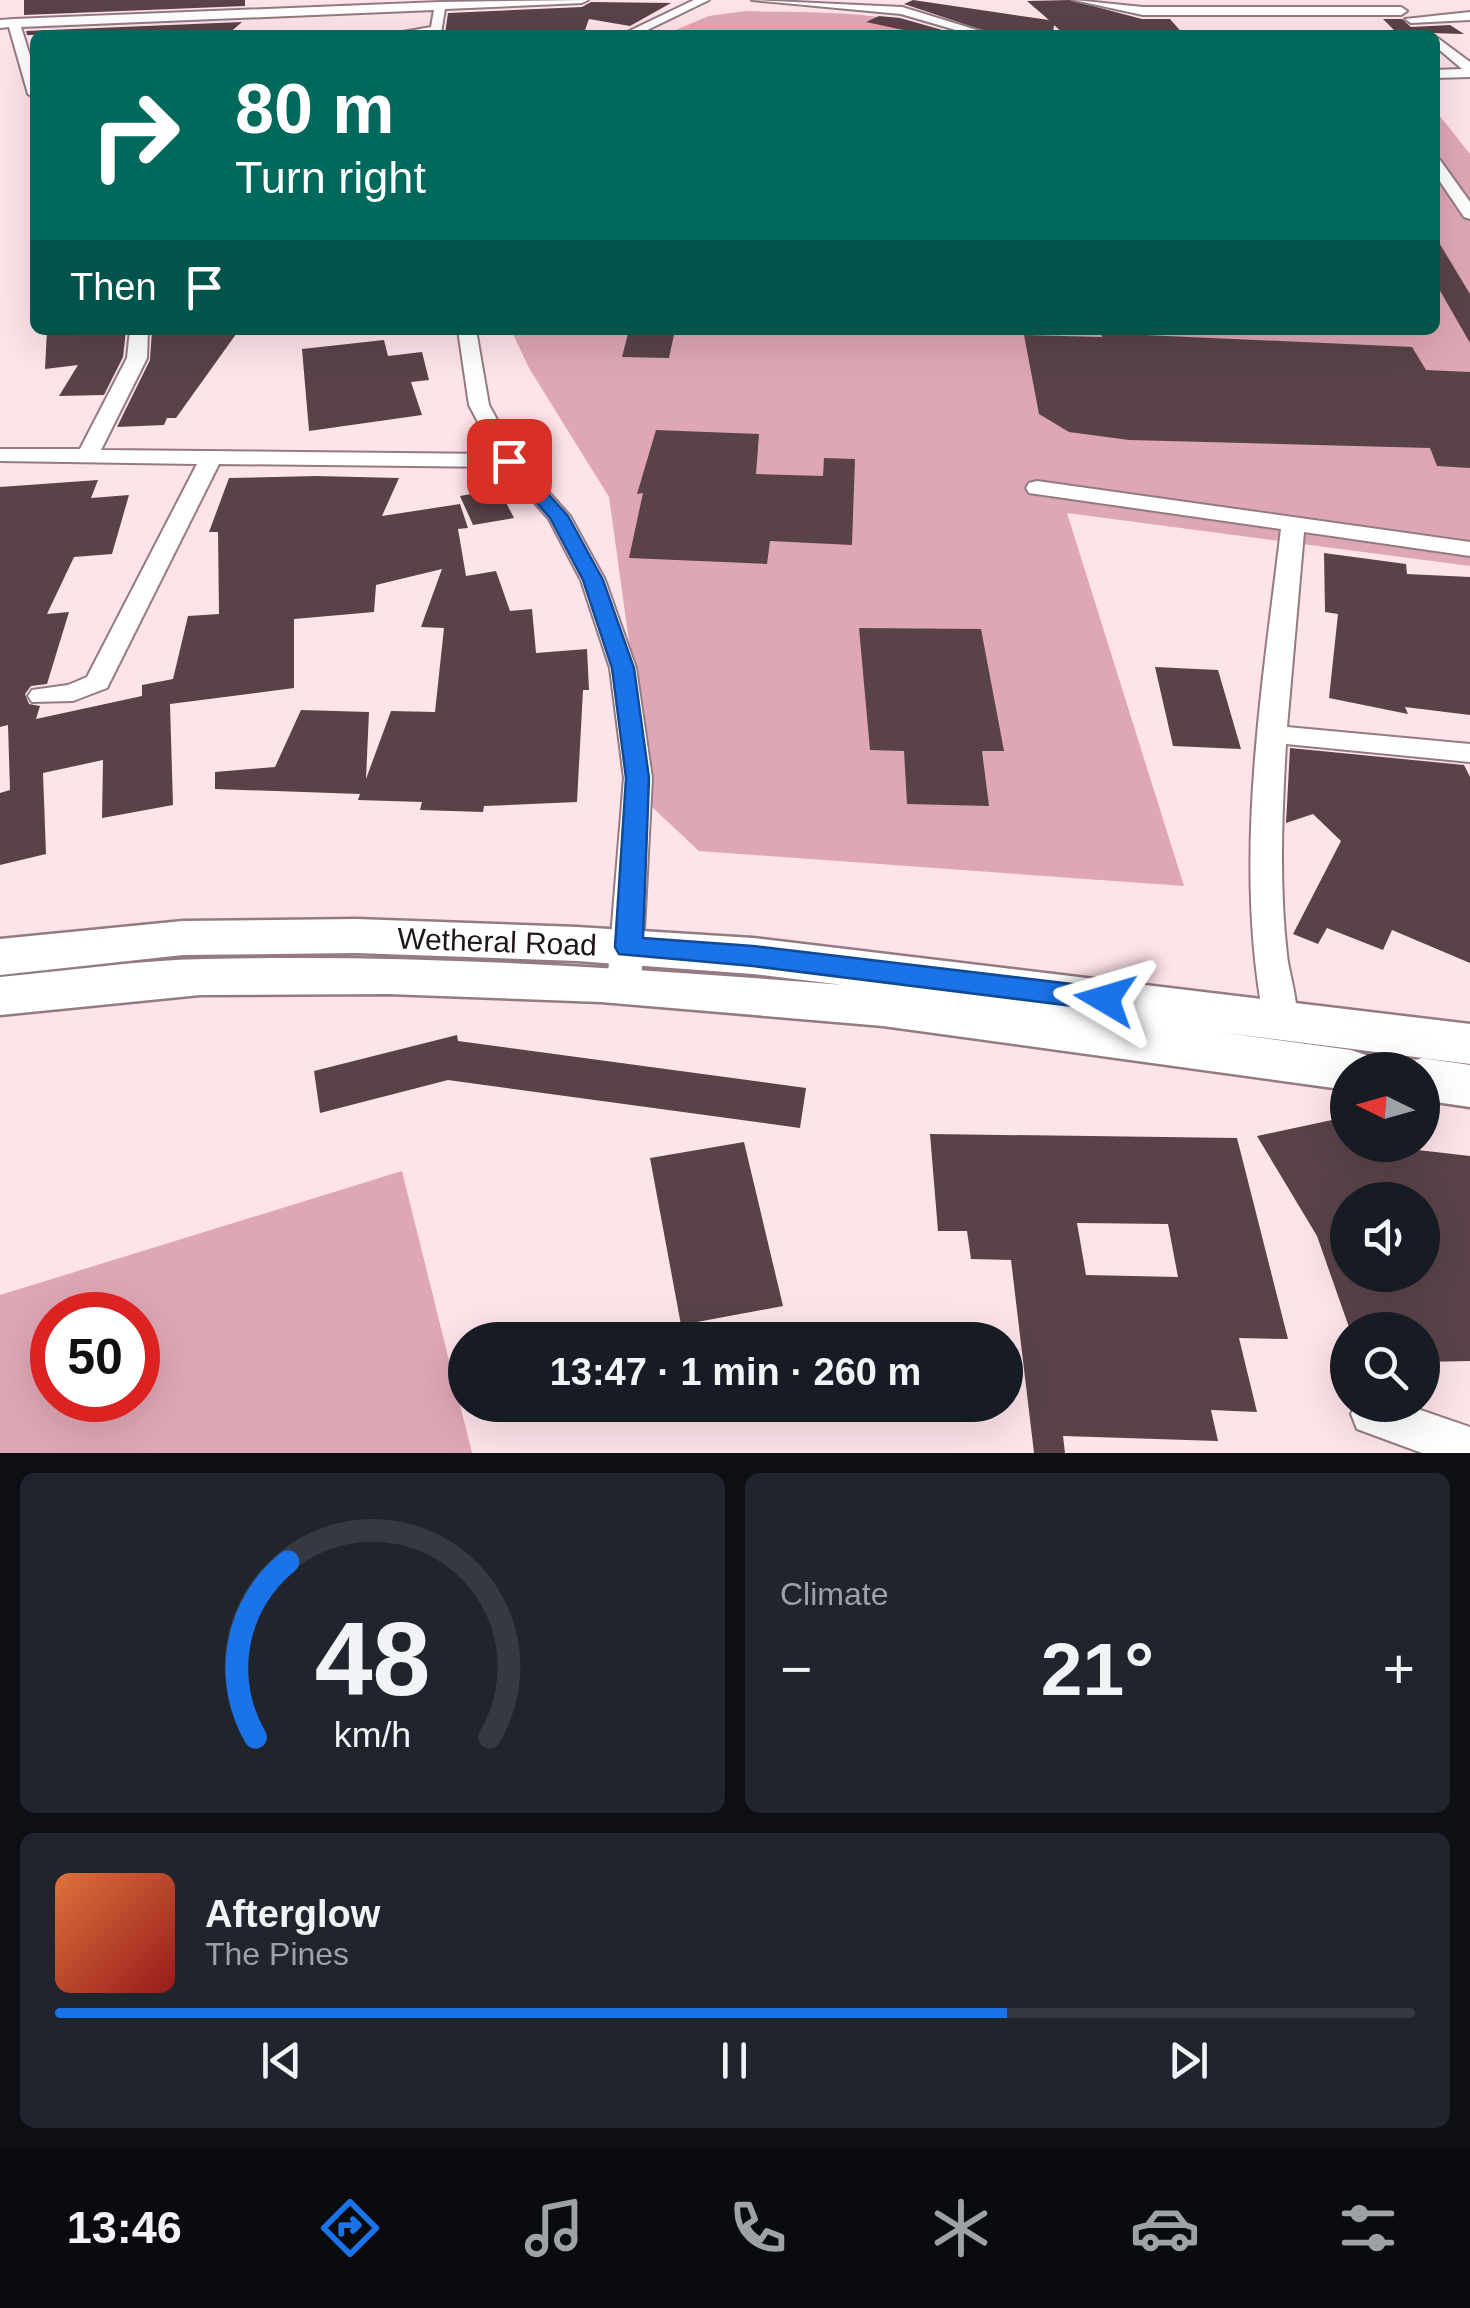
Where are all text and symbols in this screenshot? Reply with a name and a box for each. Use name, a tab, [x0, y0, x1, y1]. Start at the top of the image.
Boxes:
icon: right	[70, 70, 200, 200]
text: 80 m	[235, 70, 395, 148]
text: Turn right	[235, 152, 426, 203]
icon: arrive	[177, 260, 232, 315]
text: Then	[70, 266, 157, 308]
pin	[467, 419, 552, 504]
icon: arrive	[482, 434, 537, 489]
street label: Wetheral Road	[397, 922, 597, 961]
position arrow	[1053, 947, 1157, 1051]
north arrow	[1330, 1052, 1440, 1162]
map controls	[1330, 1052, 1440, 1422]
button: sound	[1330, 1182, 1440, 1292]
speed limit sign: 50	[30, 1292, 160, 1422]
button: search	[1330, 1312, 1440, 1422]
text: 13:47 · 1 min · 260 m	[550, 1351, 921, 1393]
text: Climate	[780, 1576, 888, 1612]
text: 48	[315, 1601, 430, 1717]
text: 21°	[1041, 1627, 1154, 1711]
text: −	[780, 1638, 812, 1700]
text: +	[1383, 1638, 1415, 1700]
text: km/h	[334, 1715, 411, 1755]
text: Afterglow	[205, 1893, 380, 1935]
text: The Pines	[205, 1936, 349, 1972]
icon: previous	[254, 2033, 309, 2088]
icon: pause	[707, 2033, 762, 2088]
icon: next	[1161, 2033, 1216, 2088]
icon: directions	[315, 2193, 385, 2263]
icon: music	[519, 2193, 589, 2263]
icon: phone	[723, 2193, 793, 2263]
icon: climate	[926, 2193, 996, 2263]
icon: car	[1130, 2193, 1200, 2263]
icon: filters	[1333, 2193, 1403, 2263]
text: 13:46	[67, 2202, 182, 2253]

